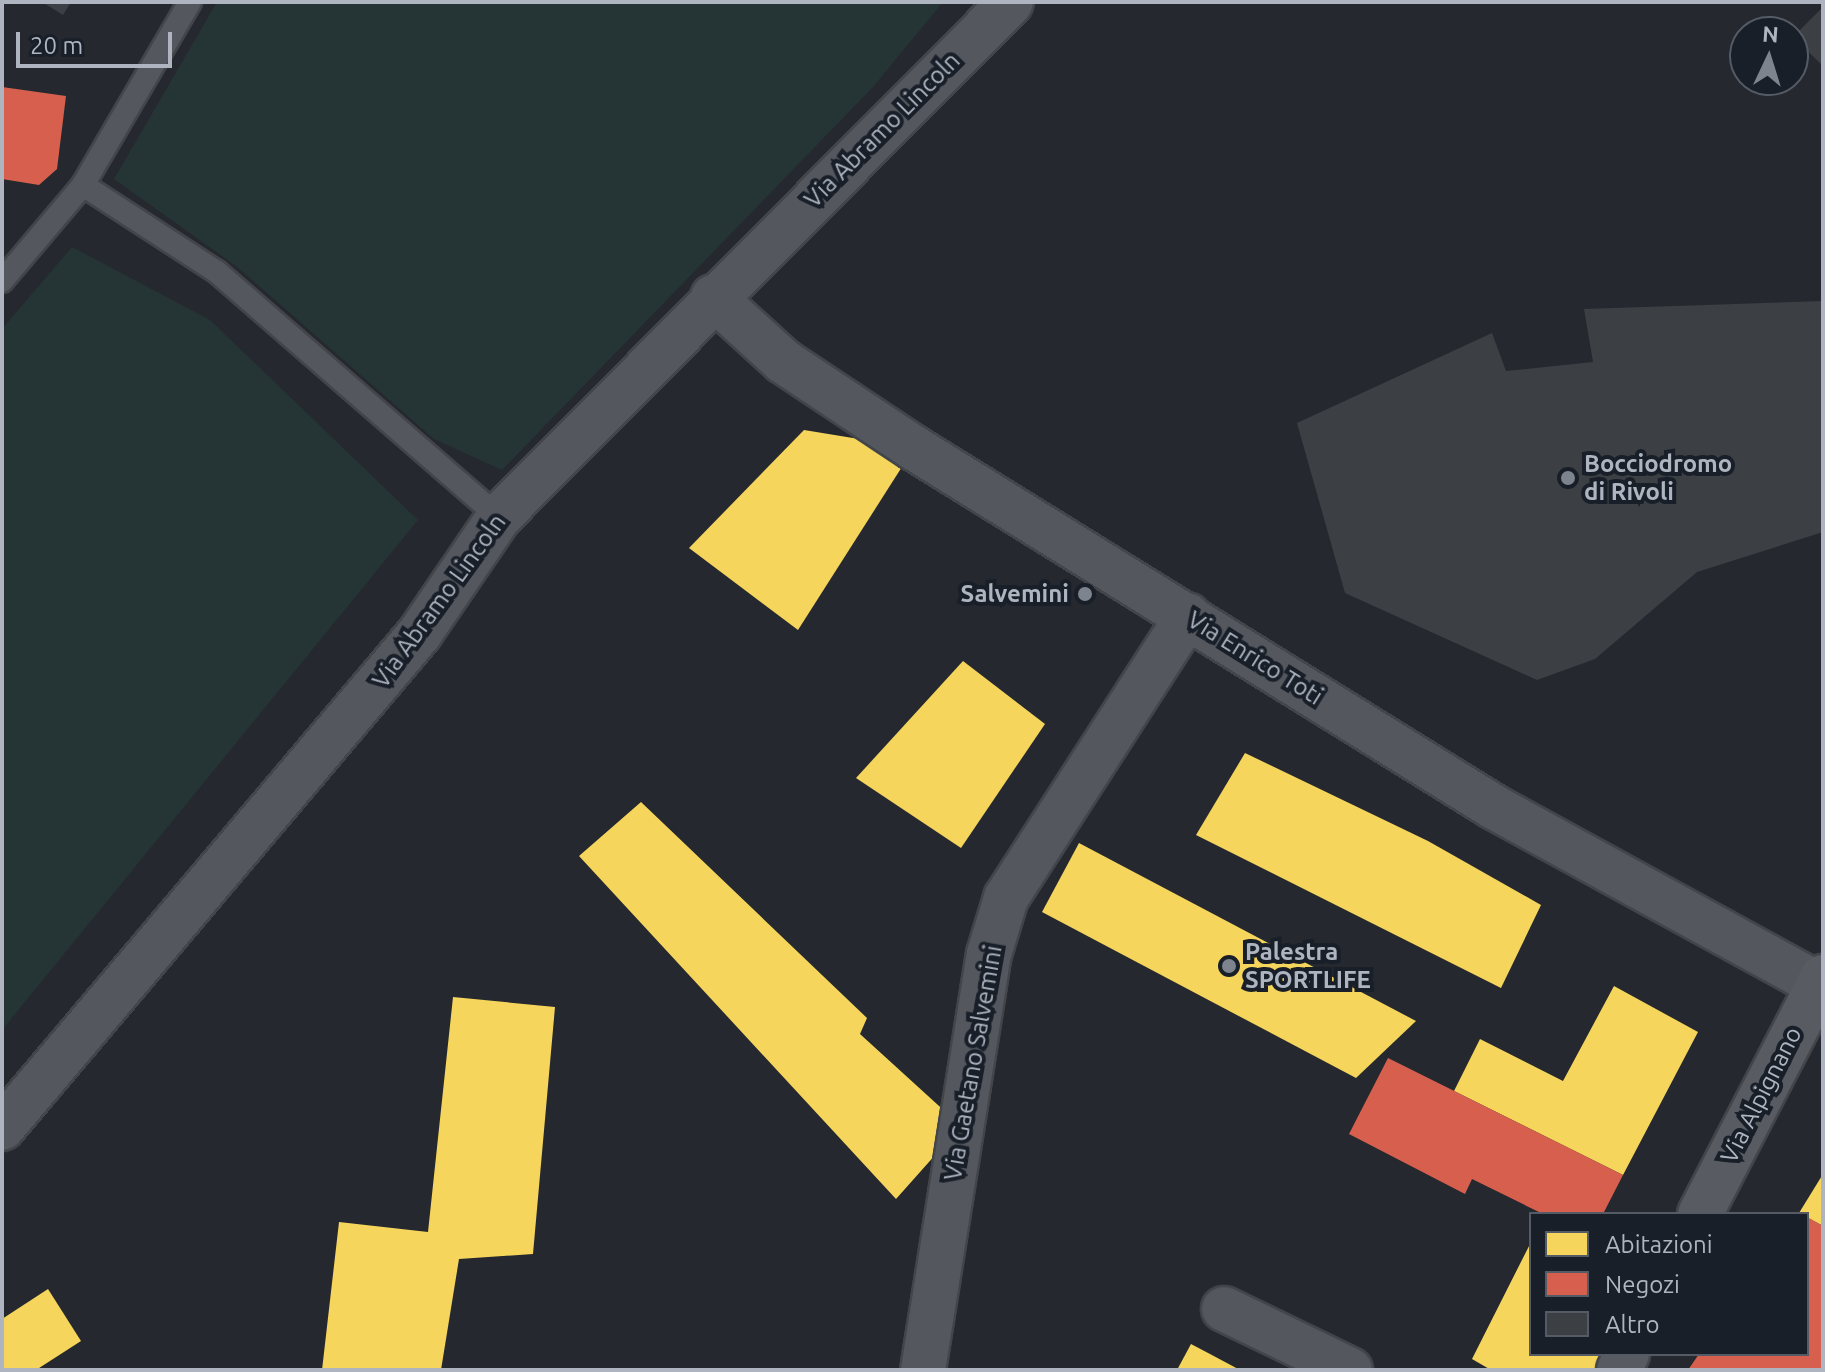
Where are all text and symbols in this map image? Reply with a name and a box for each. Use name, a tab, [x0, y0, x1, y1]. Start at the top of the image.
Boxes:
scale bar	[20, 16, 176, 66]
north arrow	[1729, 16, 1809, 96]
text: N	[1761, 21, 1780, 47]
text: 20 m	[30, 32, 83, 59]
street label: Via Abramo Lincoln	[798, 46, 966, 214]
place label: Bocciodromo di Rivoli	[1584, 450, 1732, 506]
marker: Bocciodromo di Rivoli	[1559, 469, 1577, 487]
street label: Via Abramo Lincoln	[366, 508, 512, 694]
place label: Salvemini	[961, 580, 1069, 608]
marker: Salvemini	[1076, 585, 1094, 603]
street label: Via Enrico Toti	[1182, 605, 1328, 711]
place label: Palestra SPORTLIFE	[1245, 938, 1371, 994]
street label: Via Gaetano Salvemini	[938, 943, 1008, 1183]
marker: Palestra SPORTLIFE	[1220, 957, 1238, 975]
street label: Via Alpignano	[1714, 1022, 1808, 1168]
legend	[1529, 1212, 1809, 1356]
text: Abitazioni	[1605, 1231, 1713, 1258]
text: Negozi	[1605, 1271, 1680, 1298]
text: Altro	[1605, 1311, 1659, 1338]

